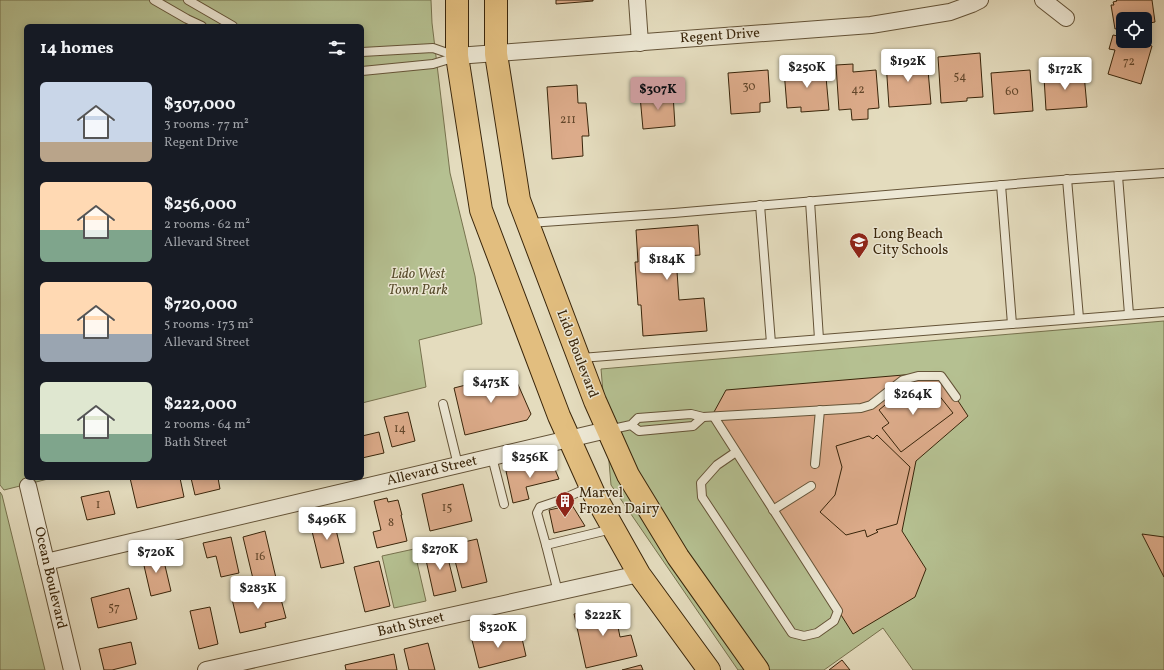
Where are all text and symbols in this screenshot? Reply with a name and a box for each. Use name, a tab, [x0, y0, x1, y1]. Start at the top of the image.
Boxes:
map controls	[1116, 12, 1152, 48]
button: locate	[1116, 12, 1152, 48]
street label: Regent Drive	[679, 24, 761, 48]
text: 14 homes	[40, 37, 114, 60]
icon: filters	[326, 37, 348, 59]
pin: $192K	[880, 49, 936, 83]
text: $192K	[890, 53, 926, 71]
house number: 72	[1123, 54, 1135, 70]
pin: $250K	[779, 55, 835, 89]
pin: $172K	[1037, 57, 1093, 91]
text: $250K	[788, 59, 826, 77]
text: $172K	[1048, 61, 1082, 79]
house number: 54	[954, 69, 966, 85]
pin: $307K	[630, 77, 686, 111]
house number: 30	[742, 79, 756, 95]
text: $307K	[639, 81, 677, 99]
house number: 42	[851, 82, 865, 98]
house number: 60	[1005, 84, 1019, 100]
text: $307,000	[164, 93, 235, 116]
icon: home	[72, 98, 120, 146]
house number: 211	[560, 112, 576, 128]
text: 3 rooms · 77 m²	[164, 116, 249, 134]
text: Regent Drive	[164, 134, 238, 152]
text: $256,000	[164, 193, 237, 216]
icon: home	[72, 198, 120, 246]
text: 2 rooms · 62 m²	[164, 216, 250, 234]
place label: Long Beach City Schools	[873, 225, 948, 260]
school or university icon: Long Beach City Schools	[848, 231, 870, 259]
text: Allevard Street	[164, 234, 250, 252]
pin: $184K	[639, 247, 695, 281]
text: $184K	[649, 251, 685, 269]
park label: Lido West Town Park	[388, 265, 448, 300]
text: $720,000	[164, 293, 237, 316]
icon: home	[72, 298, 120, 346]
street label: Lido Boulevard	[551, 307, 603, 401]
text: 5 rooms · 173 m²	[164, 316, 254, 334]
text: Allevard Street	[164, 334, 250, 352]
pin: $473K	[463, 370, 519, 404]
text: $473K	[472, 374, 510, 392]
pin: $264K	[885, 382, 941, 416]
text: $264K	[894, 386, 932, 404]
text: $222,000	[164, 393, 237, 416]
icon: home	[72, 398, 120, 446]
text: 2 rooms · 64 m²	[164, 416, 251, 434]
house number: 14	[394, 421, 406, 437]
text: Bath Street	[164, 434, 227, 452]
pin: $256K	[502, 445, 558, 479]
text: $256K	[512, 449, 548, 467]
street label: Allevard Street	[385, 451, 479, 491]
place label: Marvel Frozen Dairy	[579, 484, 660, 519]
building icon: Marvel Frozen Dairy	[554, 490, 576, 518]
house number: 1	[96, 497, 100, 513]
house number: 15	[442, 500, 452, 516]
pin: $496K	[299, 507, 355, 541]
text: $496K	[308, 511, 346, 529]
house number: 8	[388, 515, 394, 531]
street label: Ocean Boulevard	[29, 525, 71, 631]
pin: $270K	[412, 537, 468, 571]
pin: $720K	[128, 540, 184, 574]
text: $270K	[421, 541, 459, 559]
text: $720K	[137, 544, 175, 562]
house number: 16	[255, 549, 265, 565]
pin: $283K	[230, 576, 286, 610]
text: $283K	[239, 580, 277, 598]
house number: 57	[108, 600, 120, 616]
pin: $222K	[575, 603, 631, 637]
text: $222K	[585, 607, 621, 625]
street label: Bath Street	[376, 608, 446, 642]
pin: $320K	[470, 615, 526, 649]
text: $320K	[479, 619, 517, 637]

